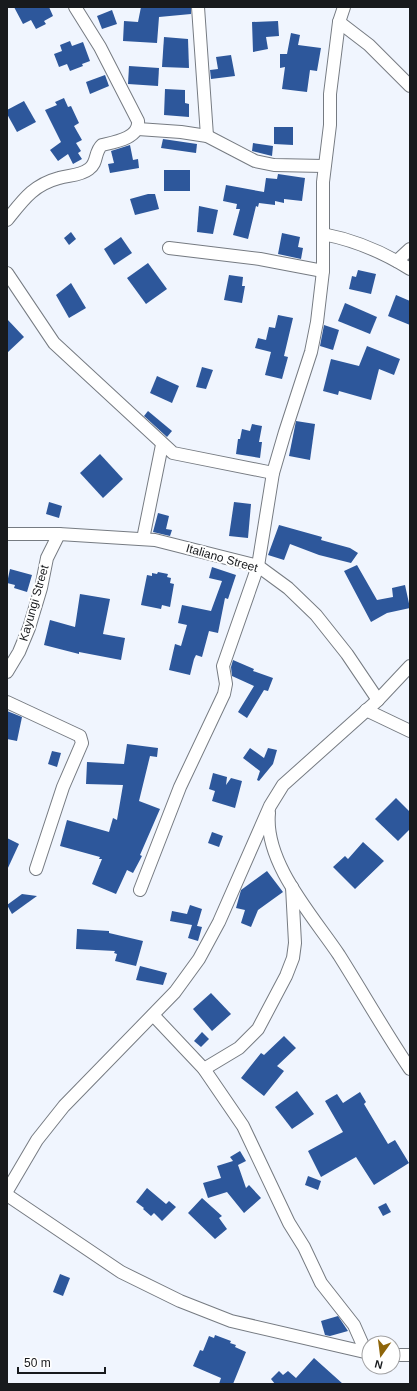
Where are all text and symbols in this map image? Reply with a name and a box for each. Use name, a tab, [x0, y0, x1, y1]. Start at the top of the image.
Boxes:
street label: Italiano Street	[184, 541, 260, 575]
street label: Kayungi Street	[16, 563, 52, 643]
north arrow	[361, 1335, 401, 1375]
scale bar	[18, 1349, 105, 1375]
text: 50 m	[24, 1356, 51, 1370]
text: N	[373, 1358, 384, 1371]

